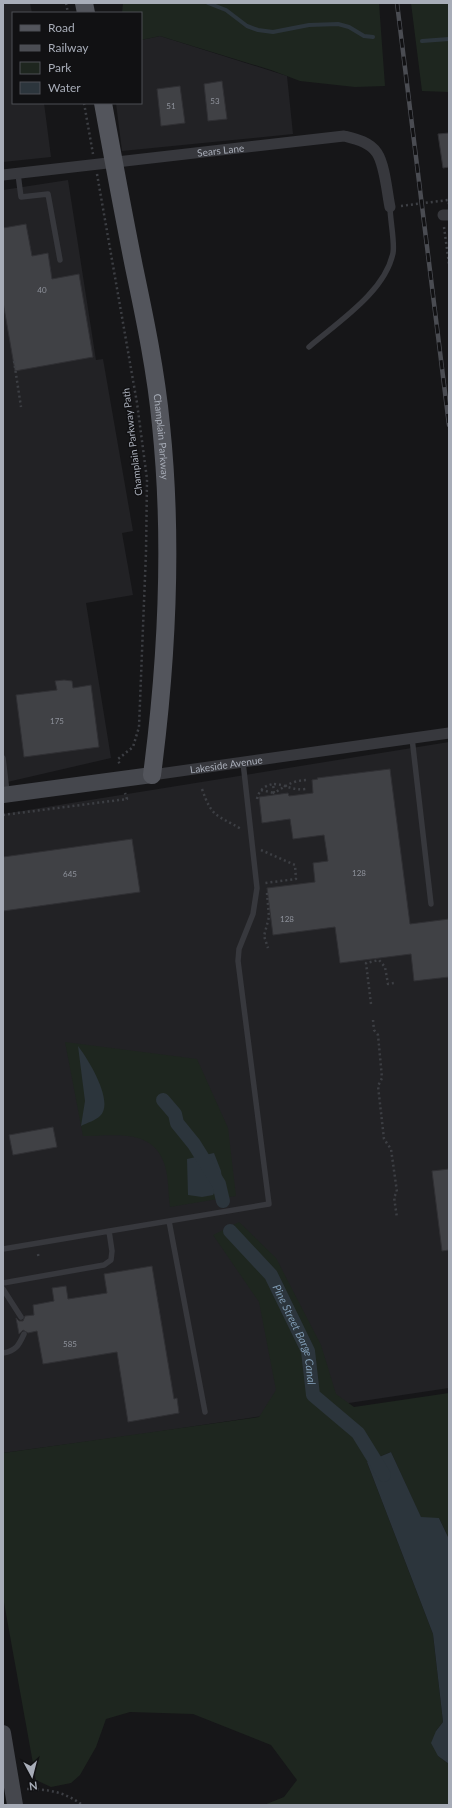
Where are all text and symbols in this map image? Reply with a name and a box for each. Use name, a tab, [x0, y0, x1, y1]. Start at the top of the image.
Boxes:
legend	[12, 12, 142, 104]
text: Road	[48, 20, 75, 35]
text: Railway	[48, 40, 89, 55]
text: Park	[48, 60, 72, 75]
text: Water	[48, 80, 81, 95]
house number: 53	[210, 96, 220, 106]
house number: 51	[166, 101, 176, 111]
street label: Sears Lane	[196, 141, 245, 159]
house number: 40	[37, 285, 47, 295]
street label: Champlain Parkway Path	[119, 387, 145, 497]
street label: Champlain Parkway	[151, 393, 171, 481]
house number: 175	[50, 716, 64, 726]
street label: Lakeside Avenue	[189, 753, 263, 776]
house number: 128	[352, 868, 366, 878]
house number: 645	[63, 869, 77, 879]
house number: 128	[280, 914, 294, 924]
water label: Pine Street Barge Canal	[270, 1282, 319, 1386]
house number: 585	[63, 1339, 77, 1349]
north arrow	[12, 1756, 52, 1796]
text: N	[28, 1779, 38, 1793]

